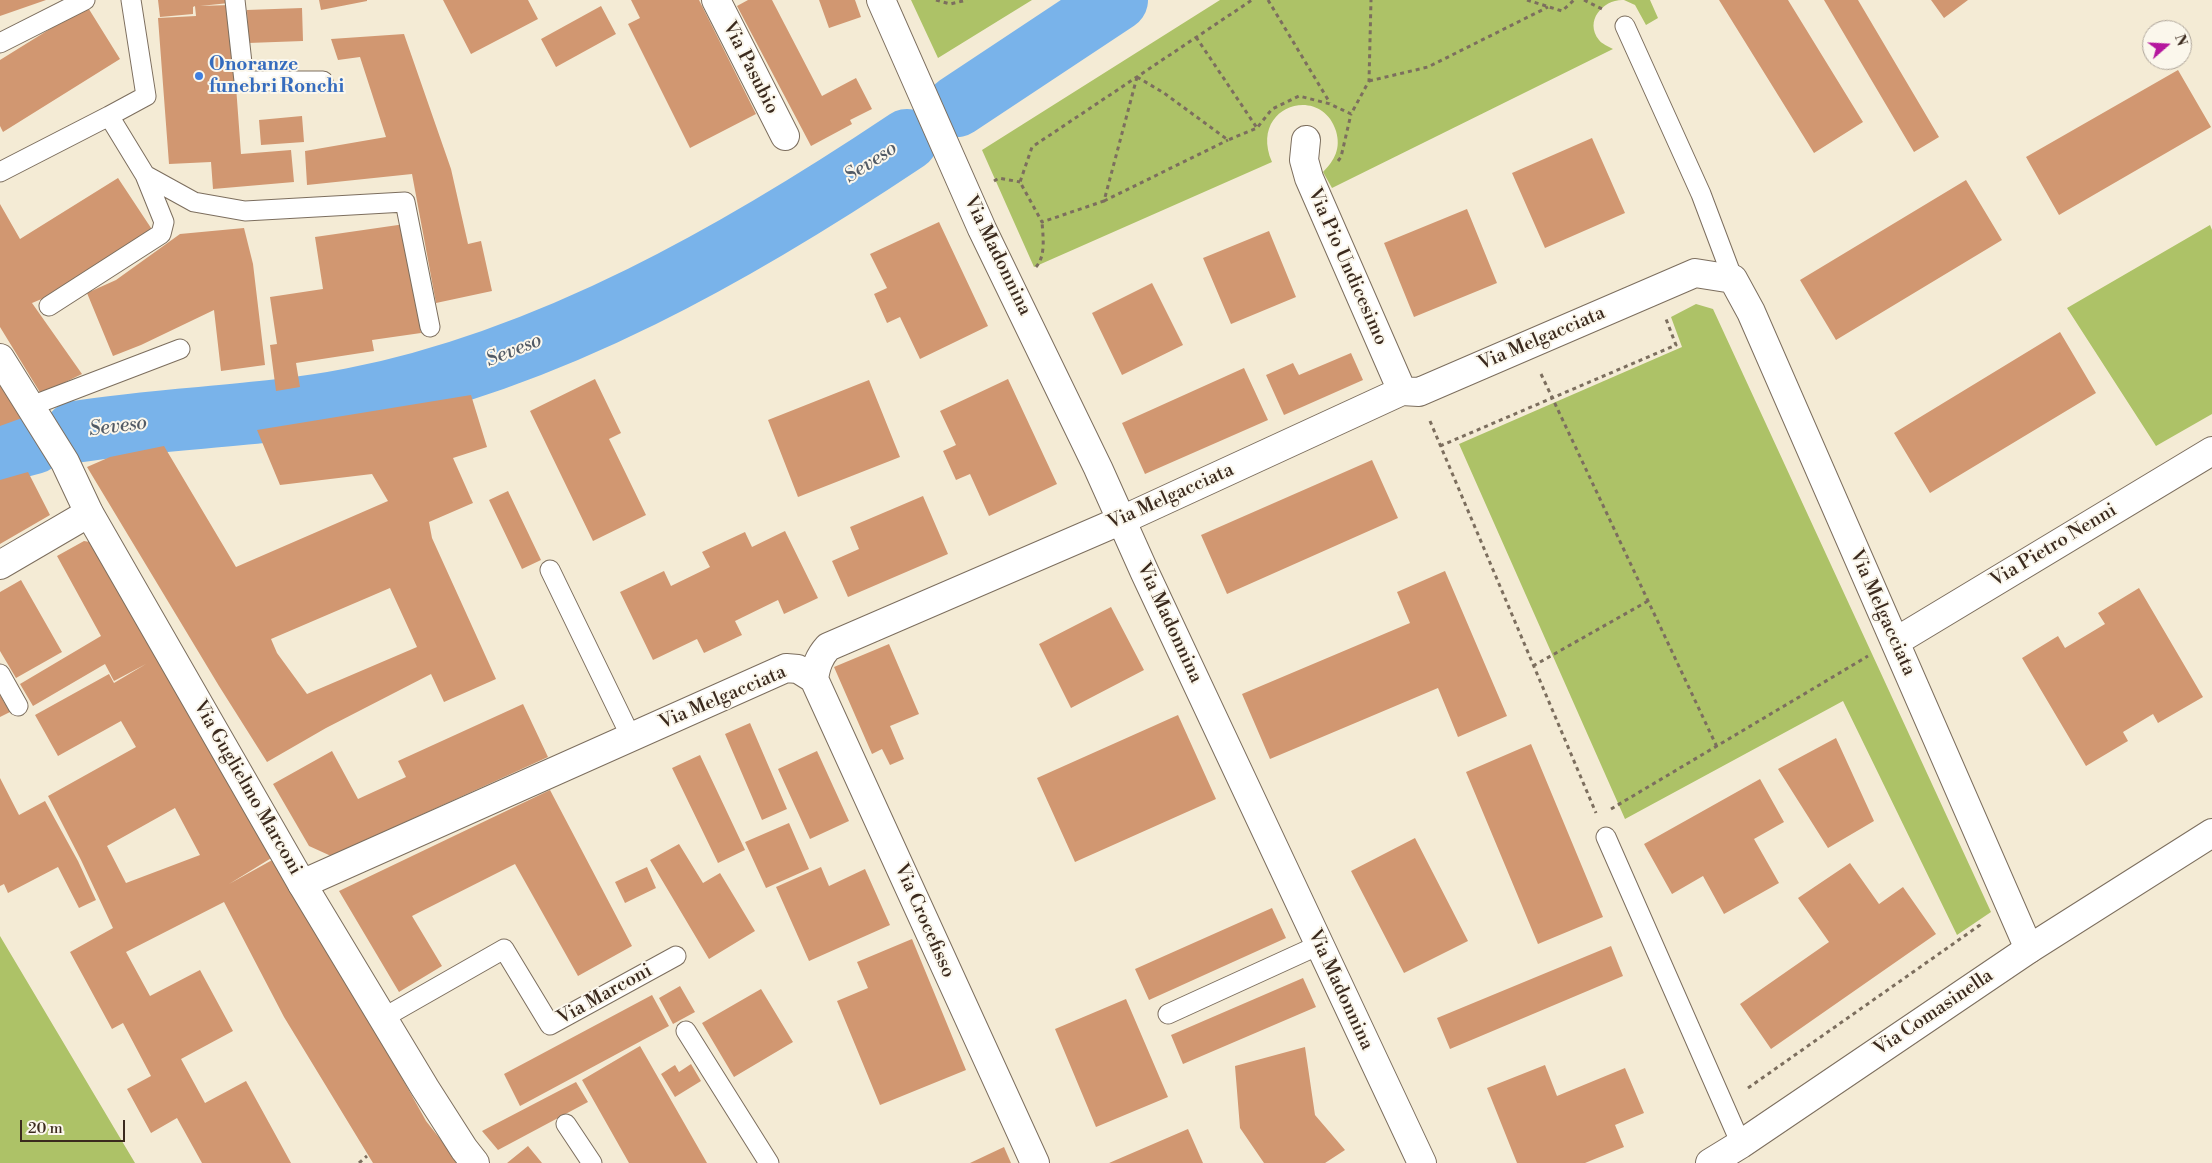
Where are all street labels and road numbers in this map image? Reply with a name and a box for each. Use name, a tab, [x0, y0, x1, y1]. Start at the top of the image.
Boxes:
street label: Via Pasubio	[717, 18, 783, 118]
street label: Via Pio Undicesimo	[1302, 185, 1392, 349]
street label: Via Madonnina	[958, 193, 1036, 319]
street label: Via Melgacciata	[1475, 302, 1609, 376]
street label: Via Melgacciata	[1104, 459, 1238, 535]
street label: Via Pietro Nenni	[1987, 499, 2121, 593]
street label: Via Melgacciata	[1844, 546, 1920, 680]
street label: Via Madonnina	[1131, 559, 1207, 687]
street label: Via Melgacciata	[656, 661, 790, 735]
street label: Via Guglielmo Marconi	[188, 697, 306, 879]
street label: Via Crocefisso	[889, 861, 959, 981]
street label: Via Madonnina	[1302, 926, 1378, 1054]
street label: Via Marconi	[554, 960, 656, 1030]
street label: Via Comasinella	[1870, 965, 1998, 1061]

